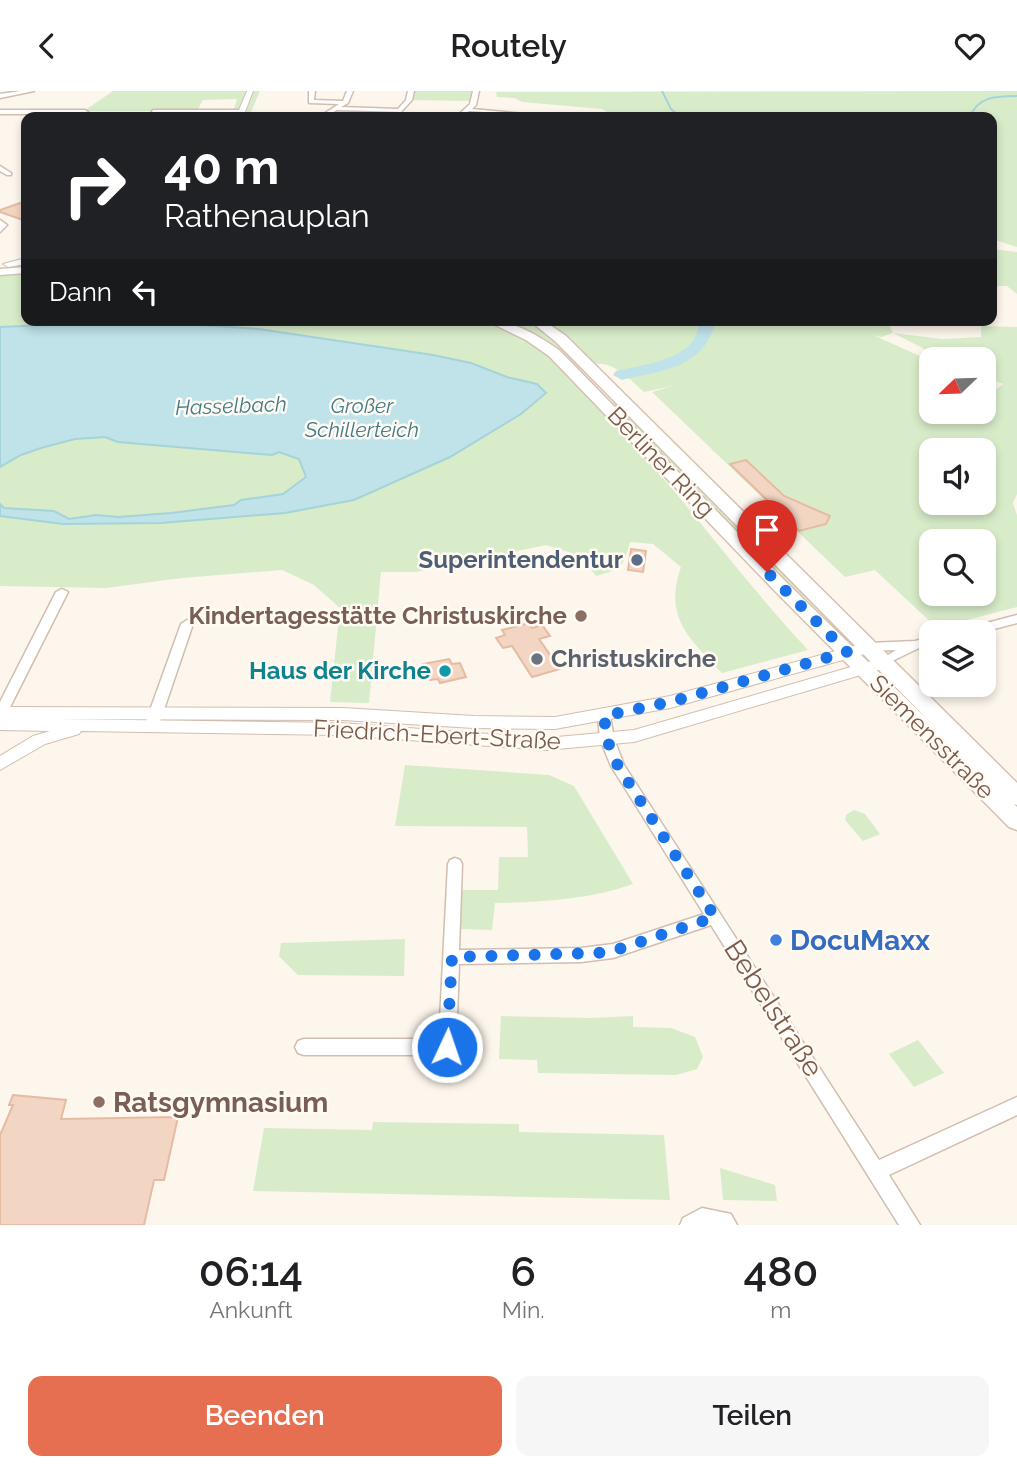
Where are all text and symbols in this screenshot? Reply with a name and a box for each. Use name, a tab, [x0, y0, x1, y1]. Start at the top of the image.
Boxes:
icon: back	[28, 27, 66, 65]
text: Routely	[450, 27, 567, 64]
icon: heart	[951, 27, 989, 65]
text: 40 m	[164, 138, 279, 195]
icon: right	[49, 140, 140, 231]
text: Rathenauplan	[164, 197, 370, 234]
icon: left	[126, 273, 164, 311]
text: Dann	[49, 277, 112, 307]
north arrow	[919, 347, 996, 423]
map controls	[919, 347, 996, 697]
water label: Hasselbach	[175, 391, 287, 420]
water label: Großer Schillerteich	[304, 393, 419, 442]
street label: Berliner Ring	[602, 401, 721, 523]
button: sound	[919, 438, 996, 515]
pin	[737, 500, 797, 572]
icon: arrive	[748, 511, 786, 549]
button: search	[919, 529, 996, 606]
place label: Superintendentur	[419, 545, 623, 574]
marker: Superintendentur	[629, 552, 645, 568]
place label: Kindertagesstätte Christuskirche	[189, 601, 567, 630]
marker: Kindertagesstätte Christuskirche	[573, 608, 589, 624]
button: layers	[919, 620, 996, 697]
place label: Christuskirche	[551, 644, 716, 673]
marker: Christuskirche	[529, 651, 545, 667]
place label: Haus der Kirche	[249, 656, 431, 685]
marker: Haus der Kirche	[437, 663, 453, 679]
street label: Siemensstraße	[864, 668, 1001, 805]
street label: Friedrich-Ebert-Straße	[312, 714, 562, 755]
place label: DocuMaxx	[790, 924, 930, 957]
marker: DocuMaxx	[768, 932, 784, 948]
street label: Bebelstraße	[717, 934, 830, 1083]
position arrow	[410, 1010, 484, 1084]
place label: Ratsgymnasium	[113, 1086, 328, 1119]
marker: Ratsgymnasium	[91, 1094, 107, 1110]
text: 06:14	[199, 1247, 303, 1296]
text: 6	[510, 1247, 536, 1296]
text: 480	[743, 1247, 818, 1296]
text: Ankunft	[209, 1296, 293, 1323]
text: Min.	[502, 1296, 545, 1323]
text: m	[770, 1296, 791, 1323]
button: Beenden	[28, 1376, 502, 1456]
button: Teilen	[516, 1376, 989, 1456]

